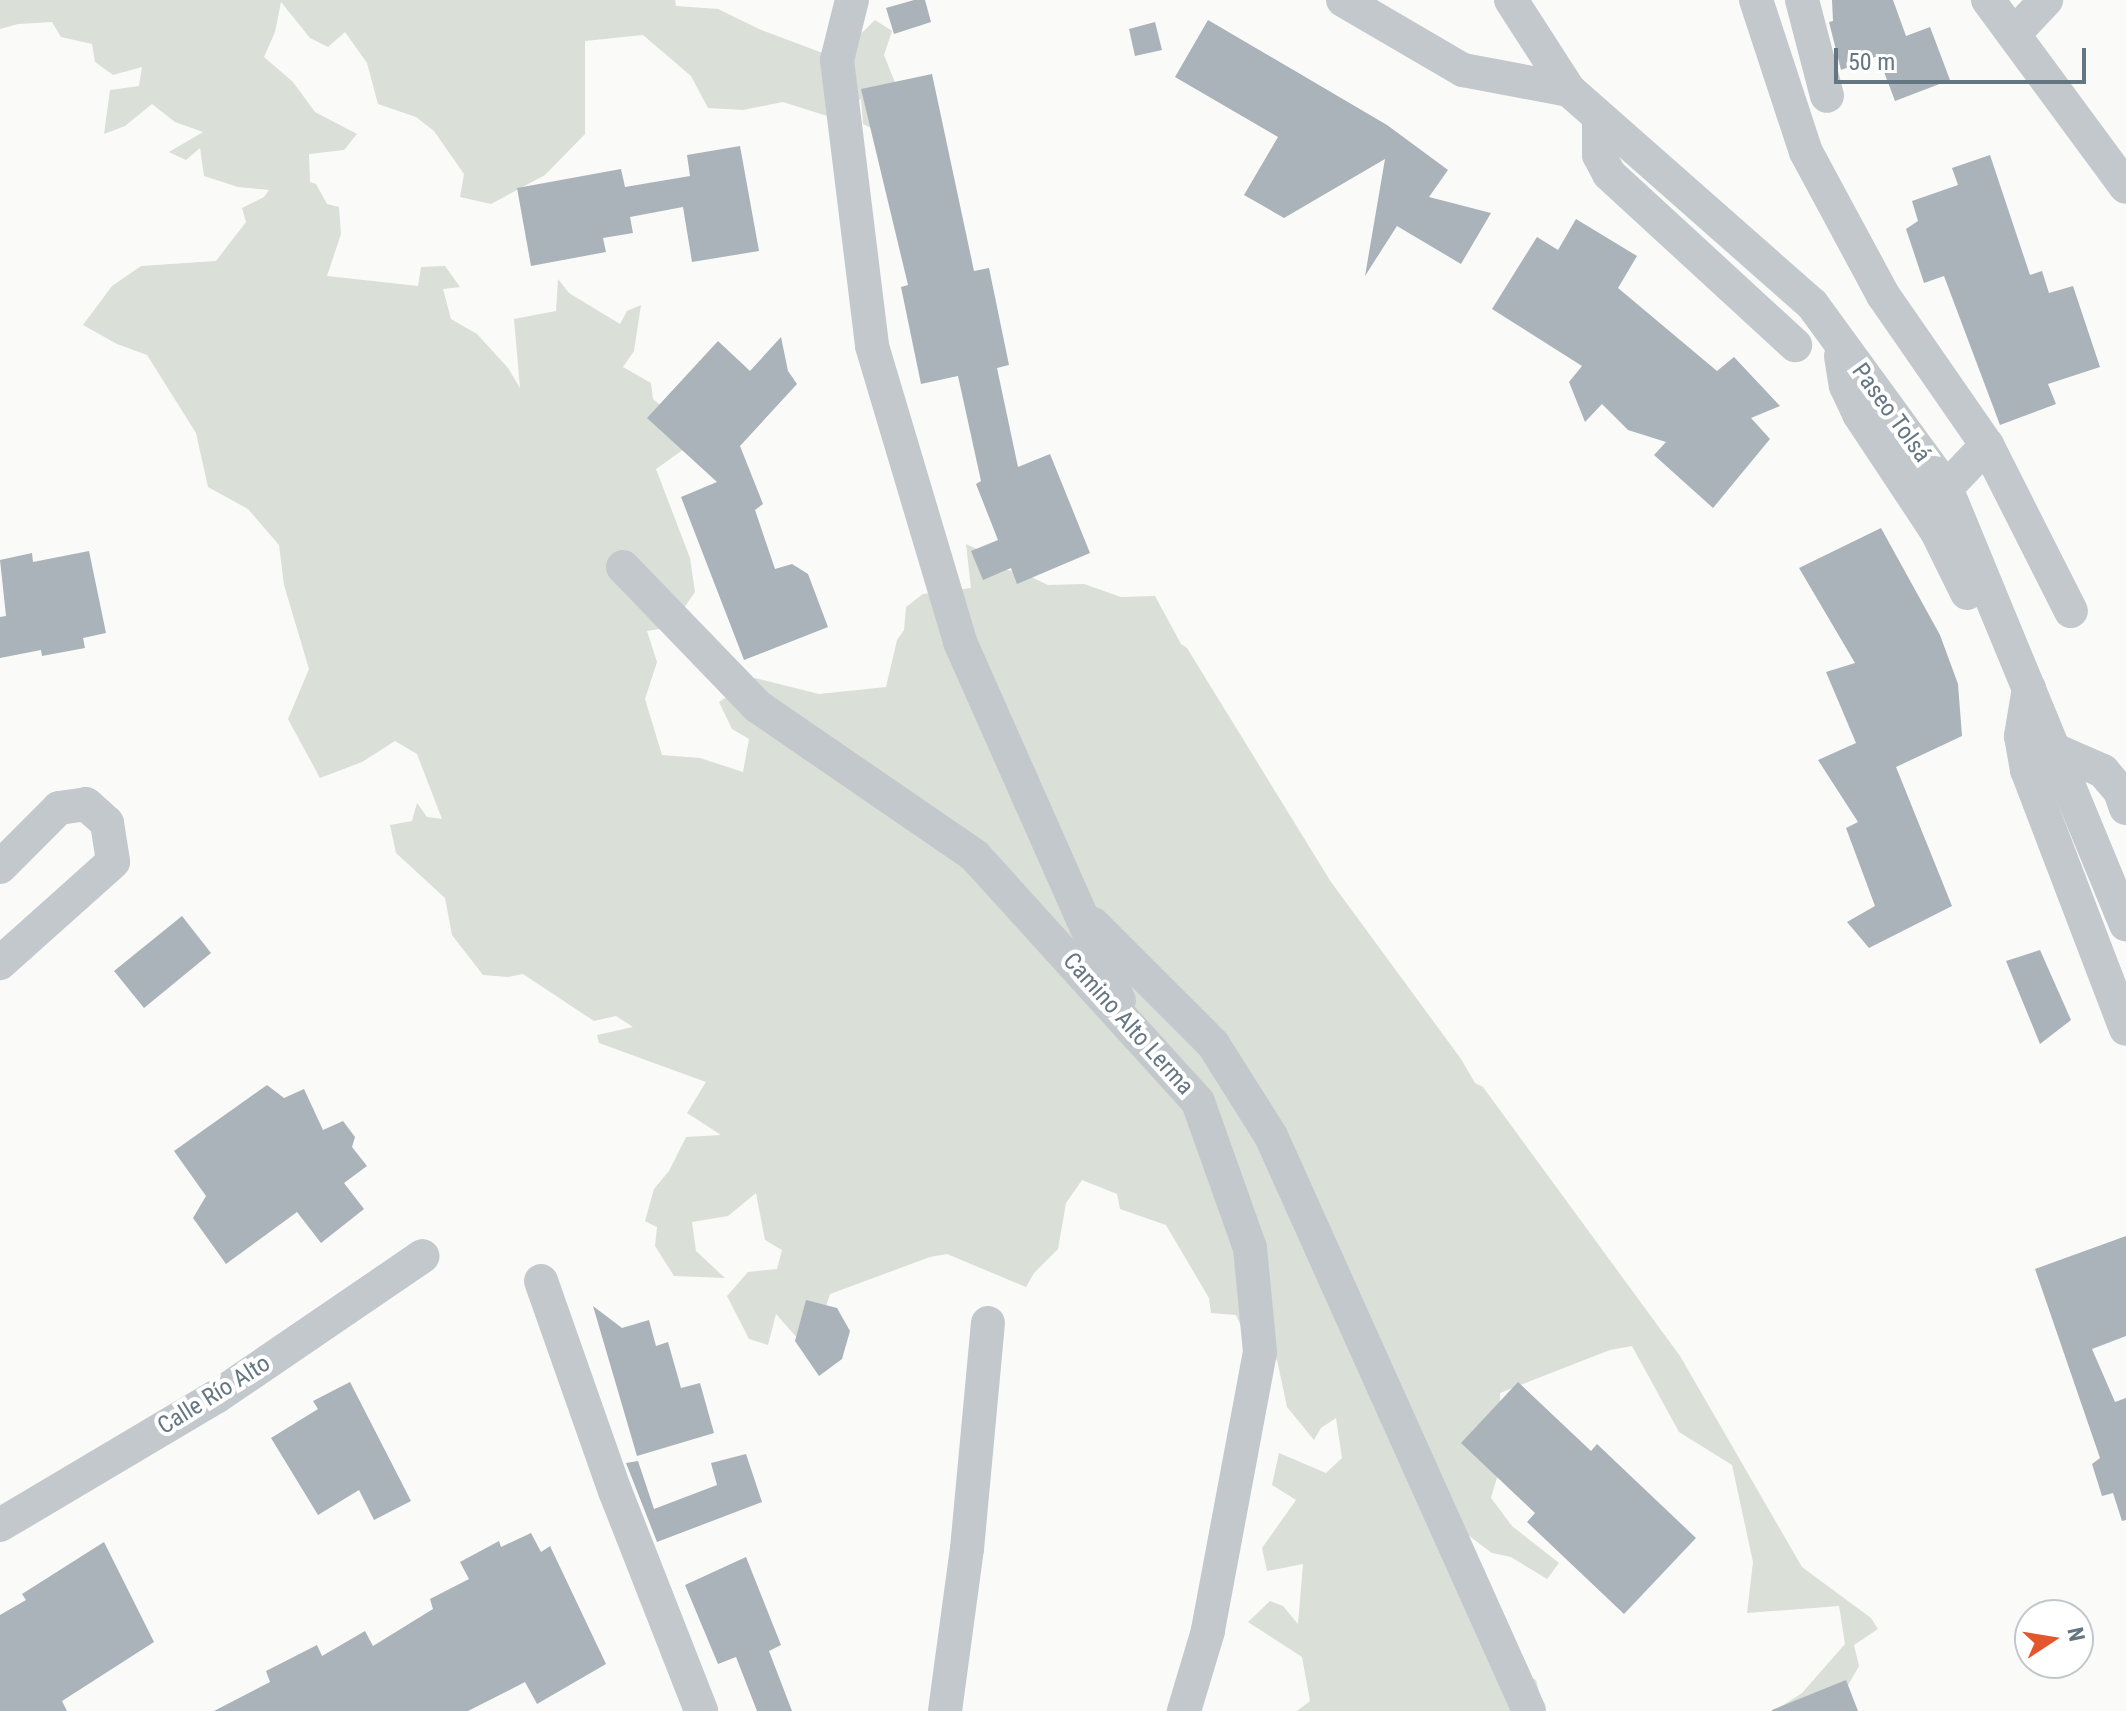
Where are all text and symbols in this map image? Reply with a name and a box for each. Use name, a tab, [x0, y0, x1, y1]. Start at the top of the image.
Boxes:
scale bar	[1838, 32, 2090, 82]
text: 50 m	[1848, 48, 1895, 76]
street label: Paseo Tolsá	[1845, 358, 1937, 468]
street label: Camino Alto Lerma	[1057, 947, 1199, 1101]
street label: Calle Río Alto	[152, 1349, 276, 1441]
north arrow	[2014, 1599, 2094, 1679]
text: N	[2062, 1625, 2090, 1644]

